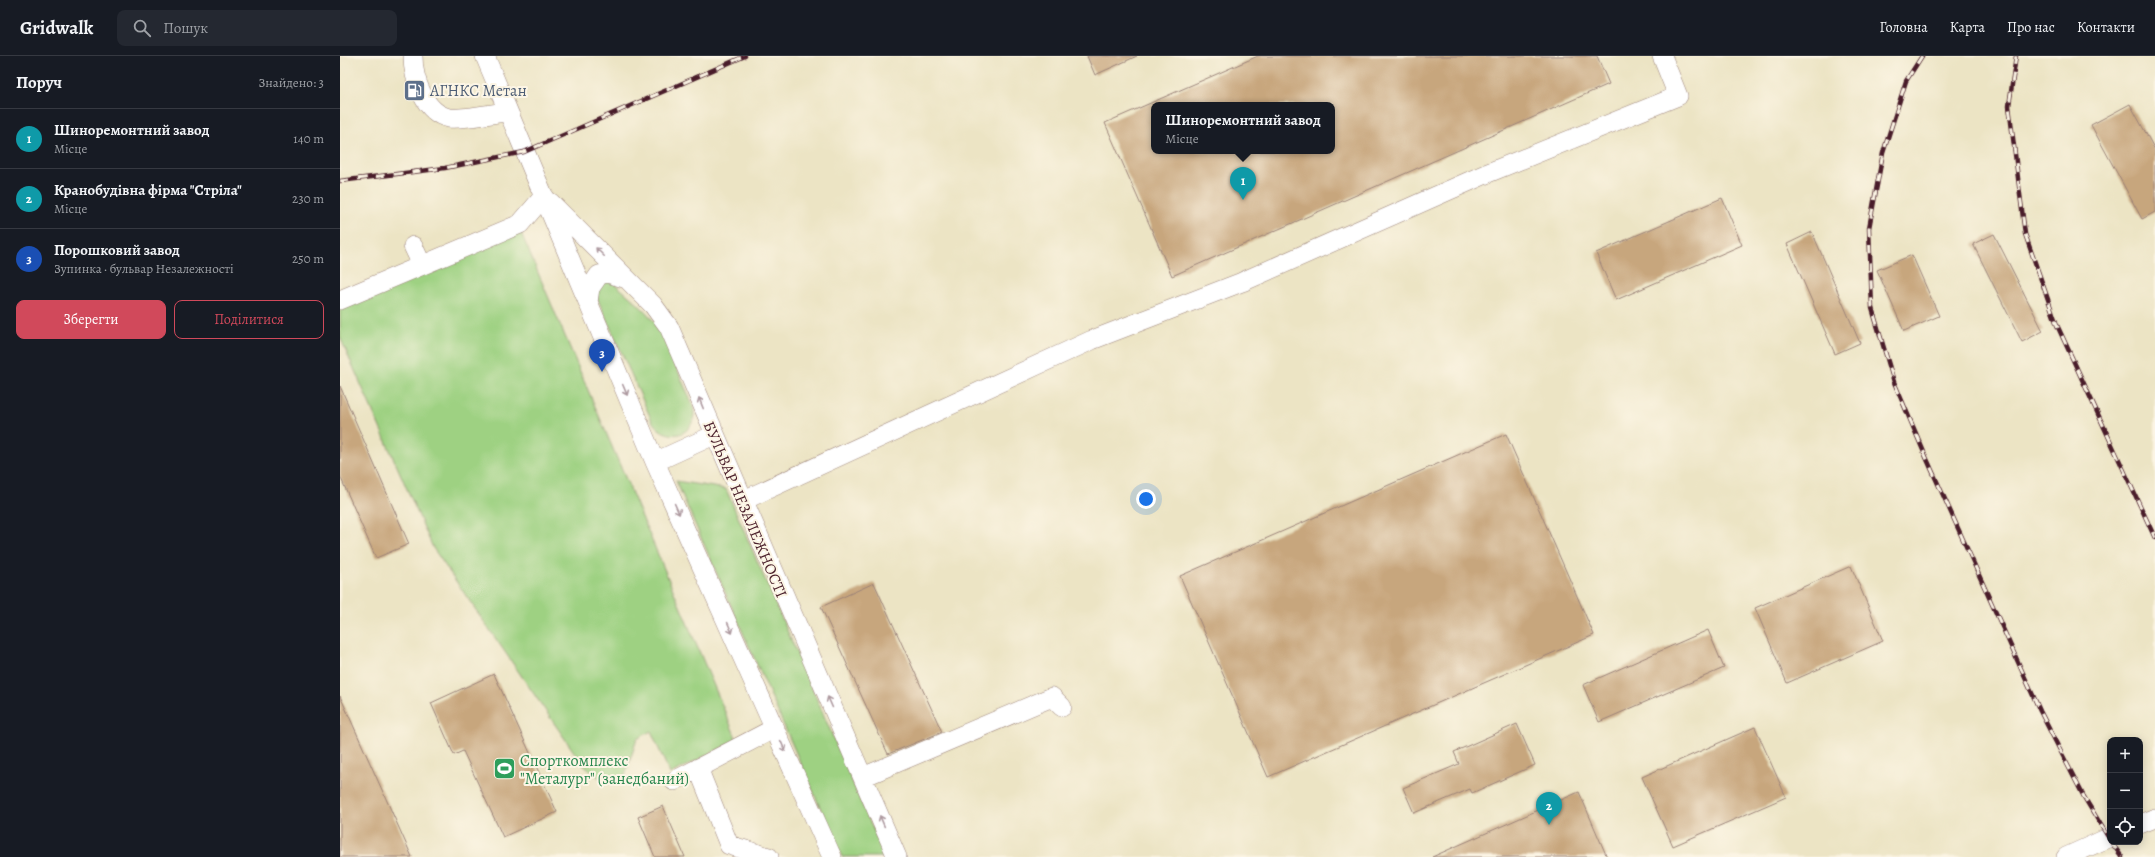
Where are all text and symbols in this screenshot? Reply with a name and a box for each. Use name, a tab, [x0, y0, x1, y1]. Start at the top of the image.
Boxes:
search box	[117, 10, 397, 46]
text: Gridwalk	[20, 15, 93, 41]
icon: search	[131, 17, 153, 39]
text: Пошук	[163, 18, 208, 38]
text: Головна	[1879, 18, 1928, 37]
text: Карта	[1950, 18, 1985, 37]
text: Про нас	[2007, 18, 2055, 37]
text: Контакти	[2077, 18, 2135, 37]
text: Поруч	[16, 71, 62, 94]
text: Знайдено: 3	[259, 74, 324, 91]
fuel station icon: АГНКС Метан	[402, 77, 428, 103]
place label: АГНКС Метан	[429, 80, 527, 102]
popup	[1151, 102, 1335, 154]
text: Шиноремонтний завод	[1165, 110, 1321, 130]
text: Шиноремонтний завод	[54, 120, 209, 140]
text: 1	[27, 130, 31, 147]
text: 140 m	[293, 130, 324, 147]
text: Місце	[1165, 130, 1199, 147]
text: Місце	[54, 140, 87, 157]
pin: 1	[1230, 167, 1256, 200]
text: Кранобудівна фірма "Стріла"	[54, 180, 242, 200]
text: 2	[26, 190, 32, 207]
text: 230 m	[292, 190, 324, 207]
text: Місце	[54, 200, 87, 217]
text: Порошковий завод	[54, 240, 180, 260]
one-way arrow	[595, 247, 605, 257]
text: 3	[26, 250, 32, 267]
text: 250 m	[292, 250, 324, 267]
text: Зупинка · бульвар Незалежності	[54, 260, 234, 277]
button: Зберегти	[16, 300, 166, 339]
button: Поділитися	[174, 300, 324, 339]
pin: 3	[589, 339, 615, 372]
one-way arrow	[622, 383, 629, 395]
one-way arrow	[696, 397, 704, 409]
street label: БУЛЬВАР НЕЗАЛЕЖНОСТІ	[698, 418, 792, 601]
your location	[1136, 489, 1156, 509]
one-way arrow	[674, 503, 681, 515]
one-way arrow	[727, 621, 734, 633]
one-way arrow	[826, 696, 833, 708]
map controls	[2107, 737, 2143, 845]
button: +	[2107, 737, 2143, 773]
one-way arrow	[780, 740, 787, 752]
place label: Спорткомплекс "Металург" (занедбаний)	[520, 750, 689, 790]
sports icon: Спорткомплекс "Металург" (занедбаний)	[491, 756, 517, 782]
button: −	[2107, 773, 2143, 809]
pin: 2	[1536, 792, 1562, 825]
button: locate	[2107, 809, 2143, 845]
one-way arrow	[877, 816, 885, 828]

